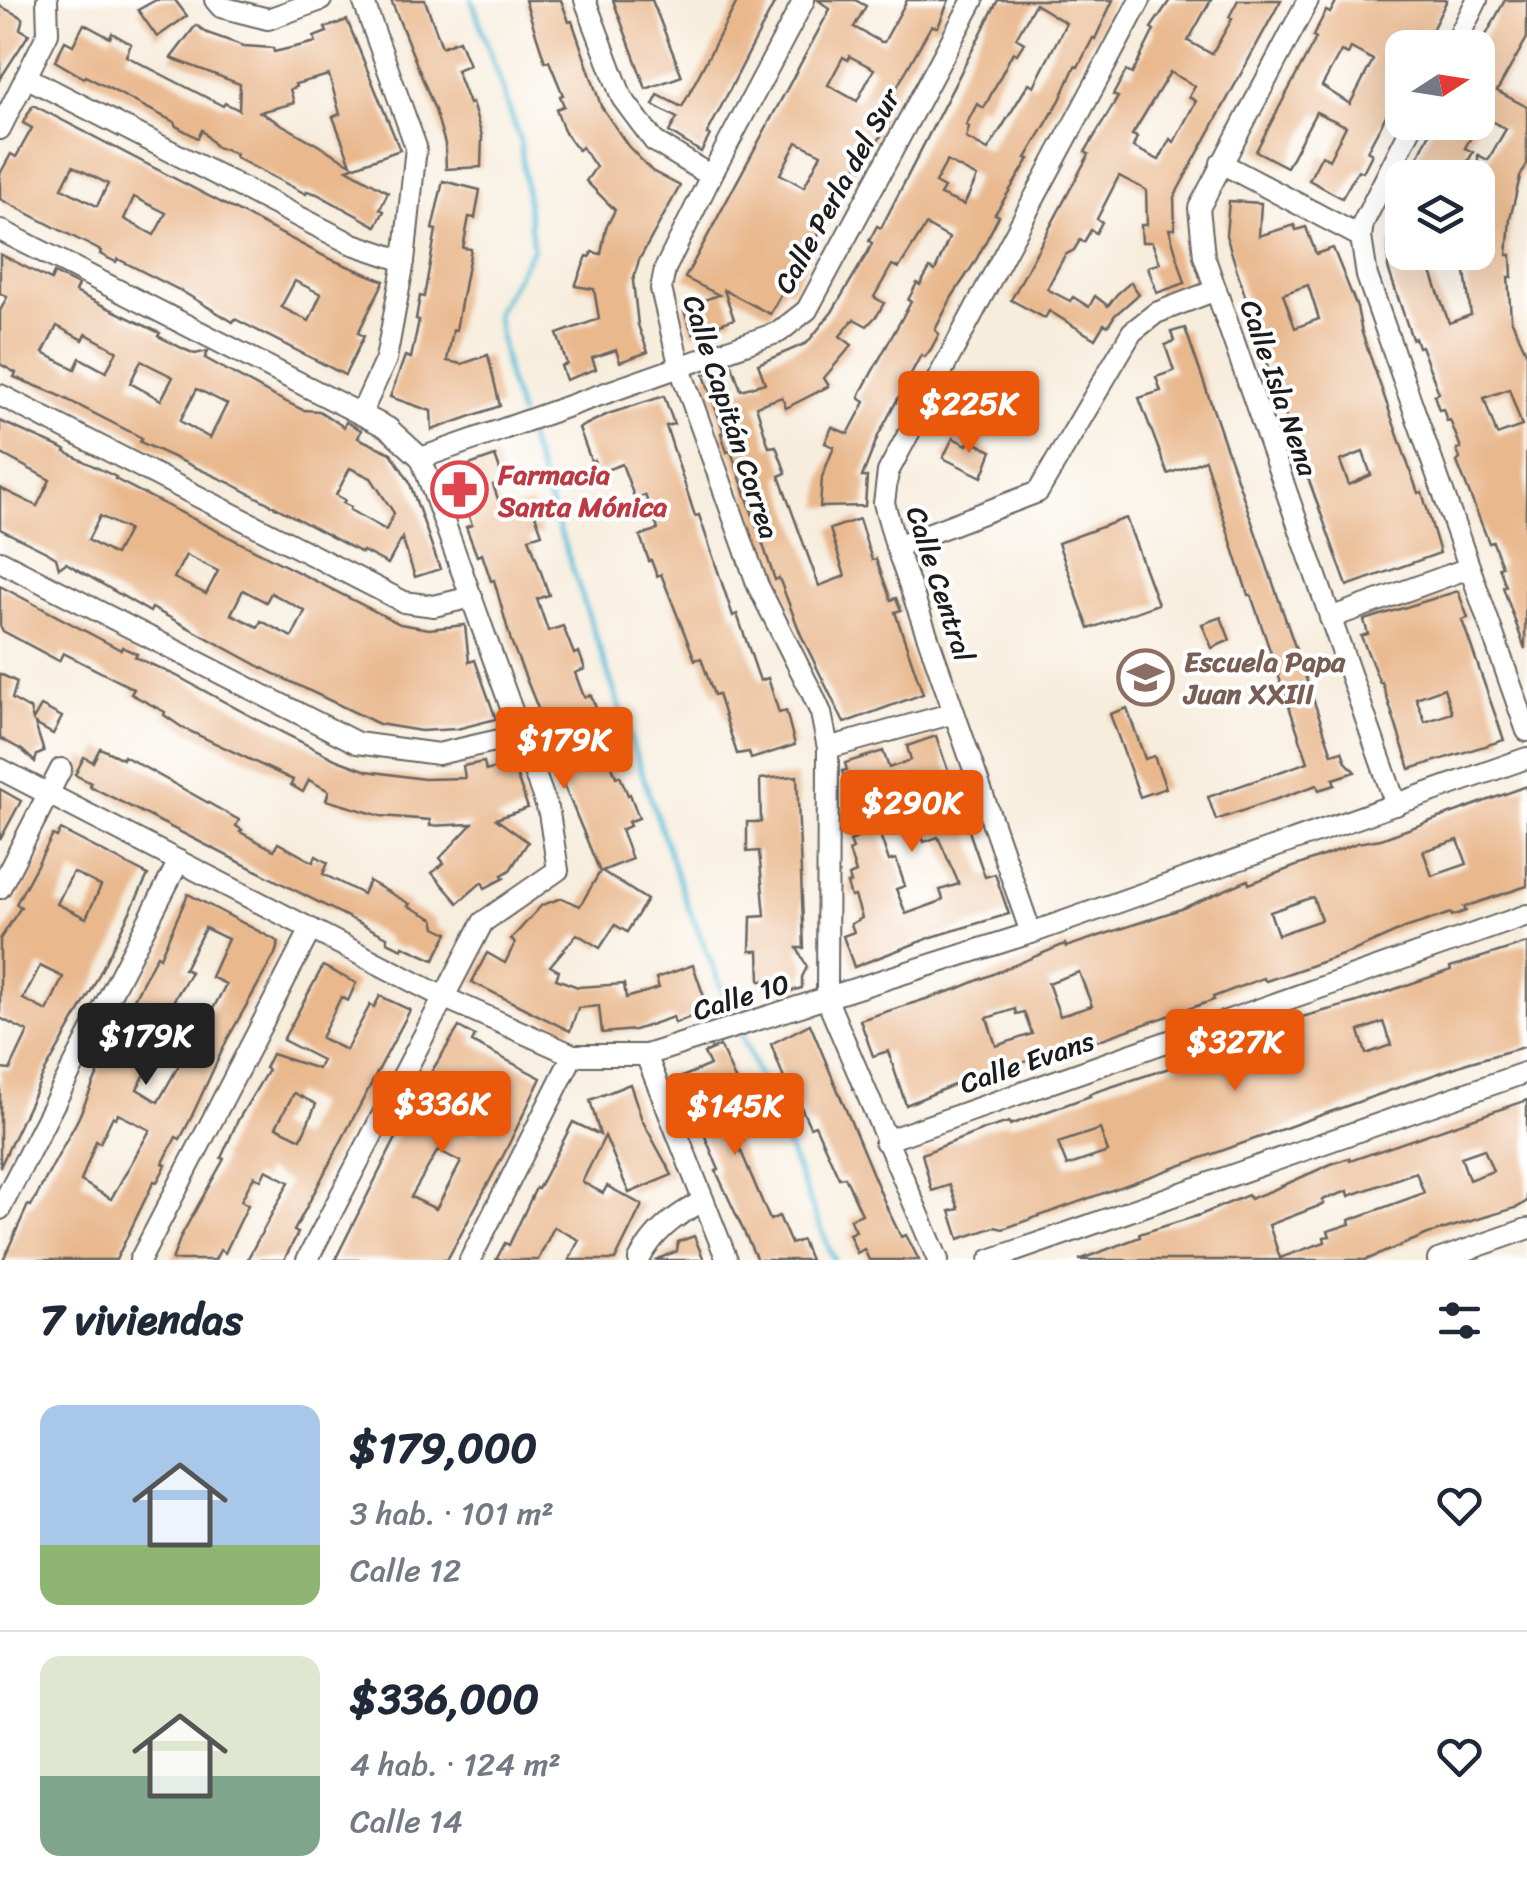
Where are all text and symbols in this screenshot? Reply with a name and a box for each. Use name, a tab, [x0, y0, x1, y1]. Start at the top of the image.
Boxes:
north arrow	[1385, 30, 1495, 140]
map controls	[1385, 30, 1495, 270]
street label: Calle Perla del Sur	[760, 78, 915, 303]
button: layers	[1385, 160, 1495, 270]
street label: Calle Capitán Correa	[668, 289, 794, 545]
street label: Calle Isla Nena	[1226, 293, 1332, 484]
pin: $225K	[899, 371, 1039, 456]
text: $225K	[920, 375, 1018, 432]
place label: Farmacia Santa Mónica	[497, 450, 667, 531]
pharmacy icon: Farmacia Santa Mónica	[429, 460, 489, 520]
street label: Calle Central	[892, 500, 989, 669]
place label: Escuela Papa Juan XXIII	[1182, 637, 1346, 718]
school or university icon: Escuela Papa Juan XXIII	[1115, 647, 1175, 707]
pin: $179K	[494, 707, 634, 792]
text: $179K	[518, 711, 610, 768]
pin: $290K	[842, 770, 982, 855]
text: $290K	[862, 774, 962, 831]
street label: Calle 10	[687, 959, 795, 1035]
pin: $179K	[76, 1003, 216, 1088]
text: $179K	[100, 1007, 192, 1064]
pin: $327K	[1165, 1009, 1305, 1094]
text: $327K	[1187, 1013, 1283, 1070]
street label: Calle Evans	[953, 1016, 1101, 1108]
pin: $336K	[372, 1071, 512, 1156]
pin: $145K	[665, 1073, 805, 1158]
text: $336K	[395, 1075, 489, 1132]
text: $145K	[688, 1077, 782, 1134]
text: 7 viviendas	[40, 1283, 243, 1357]
icon: filters	[1432, 1293, 1487, 1348]
text: $179,000	[350, 1411, 537, 1485]
icon: home	[120, 1445, 240, 1565]
icon: heart	[1432, 1478, 1487, 1533]
text: 3 hab. · 101 m²	[350, 1485, 554, 1542]
text: Calle 12	[350, 1542, 461, 1599]
text: $336,000	[350, 1662, 539, 1736]
icon: home	[120, 1696, 240, 1816]
icon: heart	[1432, 1729, 1487, 1784]
text: 4 hab. · 124 m²	[350, 1736, 561, 1793]
text: Calle 14	[350, 1793, 463, 1850]

